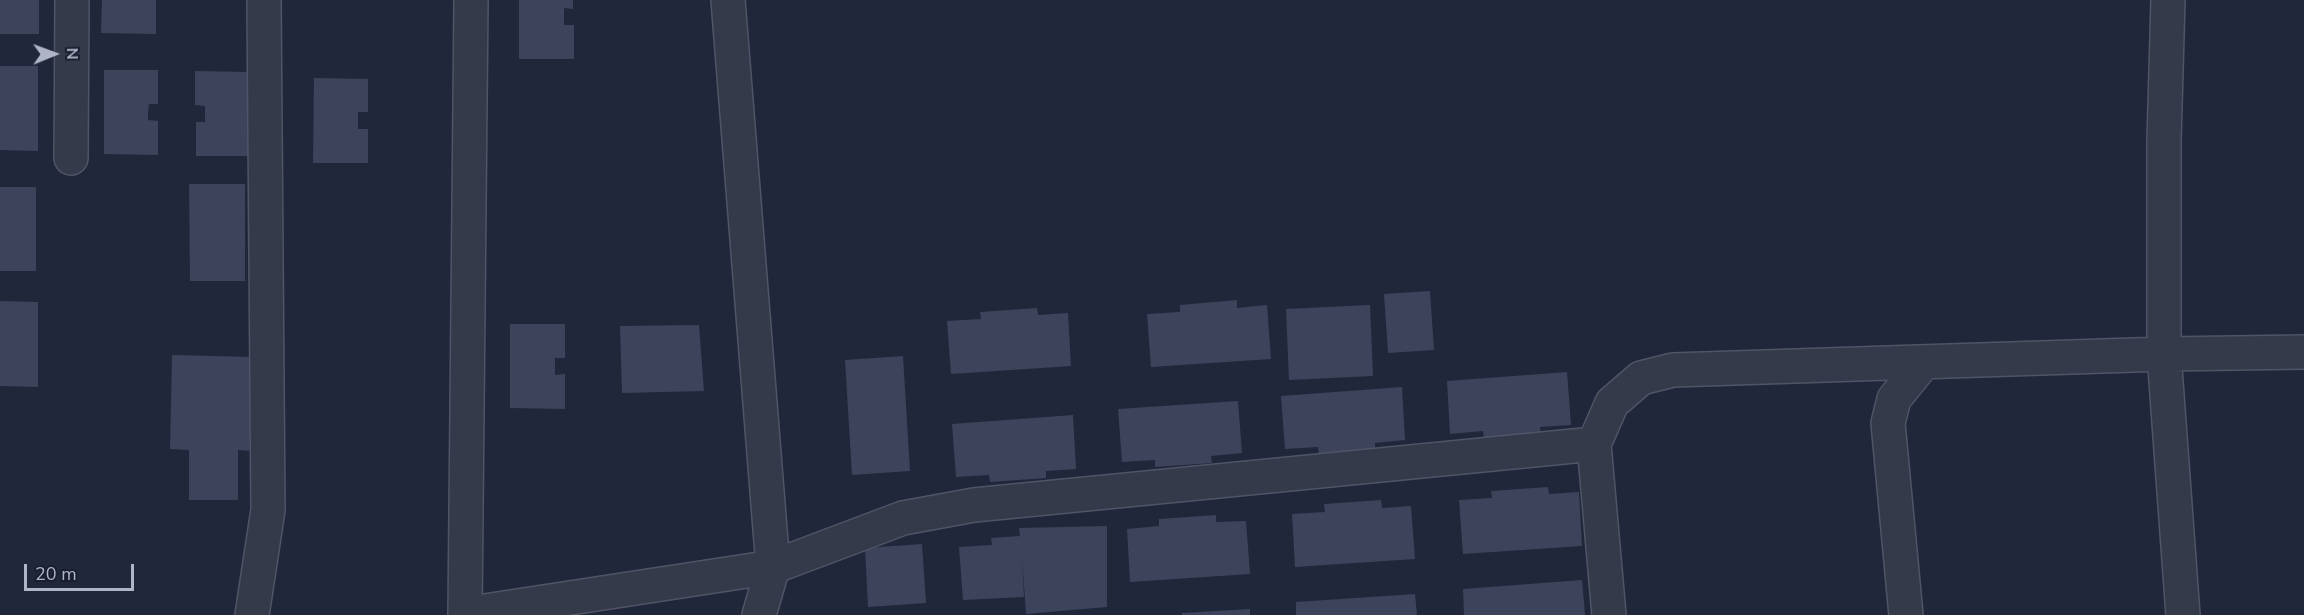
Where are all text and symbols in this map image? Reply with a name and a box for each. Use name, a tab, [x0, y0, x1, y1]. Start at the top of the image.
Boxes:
north arrow	[24, 24, 84, 84]
text: N	[61, 48, 83, 60]
scale bar	[27, 552, 136, 590]
text: 20 m	[35, 562, 77, 586]

